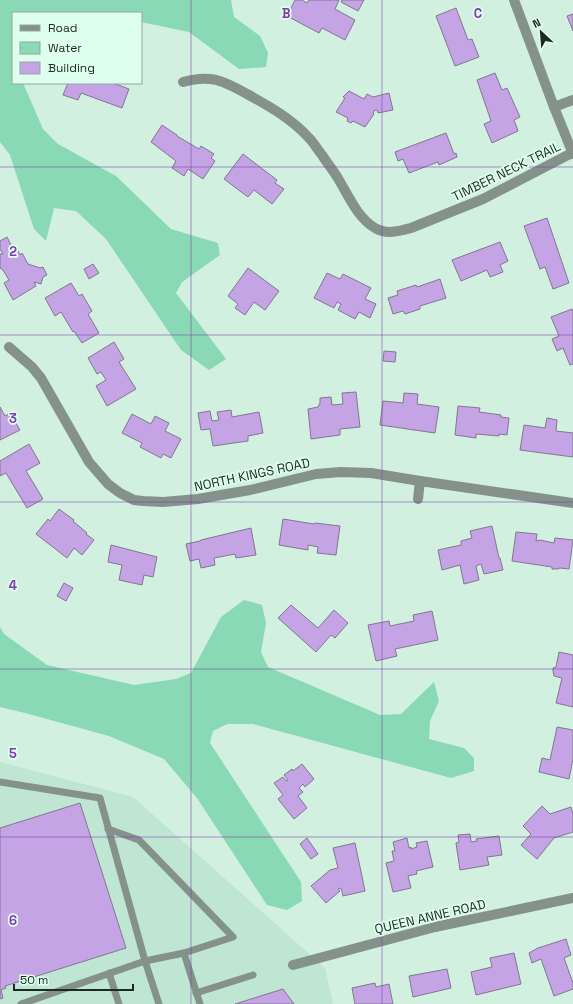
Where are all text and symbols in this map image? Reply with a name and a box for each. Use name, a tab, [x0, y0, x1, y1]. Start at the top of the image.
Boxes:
text: B	[282, 5, 291, 22]
text: C	[474, 5, 482, 22]
legend	[12, 12, 142, 84]
north arrow	[521, 12, 561, 52]
text: N	[530, 15, 543, 31]
text: Road	[48, 20, 77, 36]
text: Water	[48, 40, 82, 56]
text: Building	[48, 60, 95, 76]
street label: TIMBER NECK TRAIL	[449, 138, 563, 205]
text: 2	[9, 243, 17, 260]
text: 3	[9, 410, 17, 427]
street label: NORTH KINGS ROAD	[193, 454, 312, 495]
text: 4	[9, 577, 17, 594]
text: 5	[9, 745, 17, 762]
street label: QUEEN ANNE ROAD	[373, 895, 487, 938]
text: 6	[9, 912, 17, 929]
scale bar	[14, 966, 133, 992]
text: 50 m	[20, 972, 48, 988]

